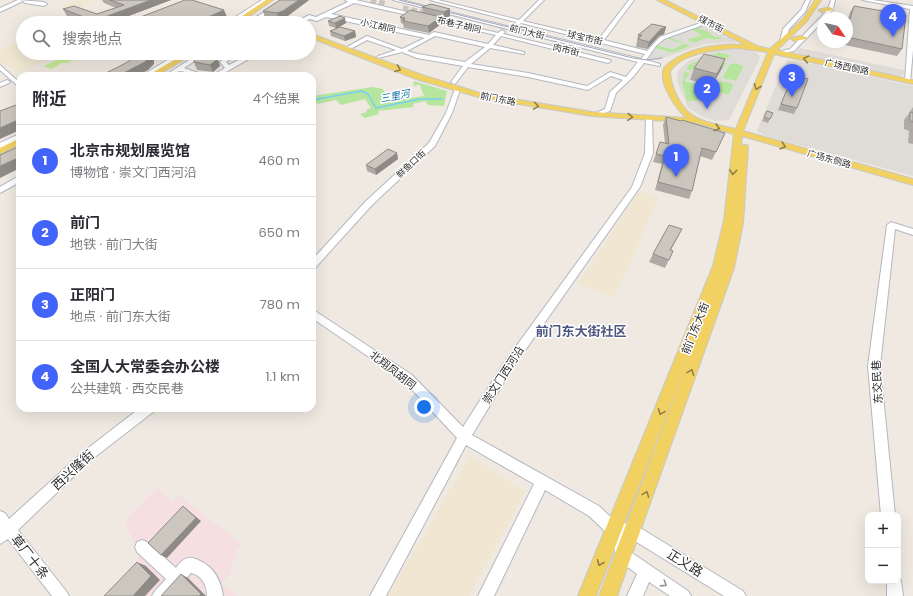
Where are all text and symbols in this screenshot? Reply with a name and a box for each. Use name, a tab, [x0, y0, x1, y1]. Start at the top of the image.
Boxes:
pin: 4	[880, 4, 906, 37]
north arrow	[817, 12, 853, 48]
street label: 煤市街	[696, 13, 726, 35]
street label: 布巷子胡同	[436, 14, 482, 36]
search box	[16, 16, 316, 60]
street label: 小江胡同	[359, 16, 397, 36]
street label: 前门大街	[508, 22, 546, 42]
icon: search	[30, 27, 52, 49]
text: 搜索地点	[62, 28, 122, 49]
street label: 球宝市街	[566, 28, 604, 48]
street label: 肉市街	[551, 41, 581, 59]
one-way arrow	[803, 55, 810, 63]
street label: 广场西侧路	[824, 56, 870, 78]
one-way arrow	[394, 64, 401, 72]
pin: 3	[779, 64, 805, 97]
pin: 2	[694, 76, 720, 109]
one-way arrow	[754, 84, 762, 91]
water label: 三里河	[379, 85, 413, 106]
text: 附近	[32, 87, 66, 111]
text: 4个结果	[253, 89, 300, 108]
street label: 前门东路	[479, 90, 517, 108]
one-way arrow	[533, 101, 540, 110]
one-way arrow	[627, 112, 633, 121]
one-way arrow	[713, 123, 720, 132]
text: 北京市规划展览馆	[70, 140, 190, 161]
one-way arrow	[779, 141, 786, 150]
pin: 1	[663, 144, 689, 177]
street label: 鲜鱼口街	[394, 147, 428, 181]
street label: 广场东侧路	[806, 147, 852, 171]
text: 1	[43, 151, 47, 170]
text: 460 m	[259, 151, 300, 170]
text: 博物馆 · 崇文门西河沿	[70, 163, 197, 182]
one-way arrow	[729, 169, 738, 175]
text: 前门	[70, 212, 100, 233]
text: 2	[41, 223, 49, 242]
text: 650 m	[259, 223, 300, 242]
text: 地铁 · 前门大街	[70, 235, 158, 254]
text: 正阳门	[70, 284, 115, 305]
text: 3	[41, 295, 49, 314]
text: 780 m	[260, 295, 300, 314]
street label: 前门东大街	[677, 300, 713, 356]
text: 地点 · 前门东大街	[70, 307, 171, 326]
district label: 前门东大街社区	[535, 322, 627, 341]
street label: 崇文门西河沿	[478, 343, 528, 407]
street label: 北翔凤胡同	[366, 347, 420, 393]
text: 全国人大常委会办公楼	[70, 356, 220, 377]
street label: 东交民巷	[868, 360, 886, 404]
text: 4	[41, 367, 49, 386]
text: 1.1 km	[265, 367, 300, 386]
one-way arrow	[687, 369, 695, 376]
text: 公共建筑 · 西交民巷	[70, 379, 184, 398]
your location	[414, 397, 434, 417]
one-way arrow	[658, 408, 666, 416]
street label: 西兴隆街	[48, 445, 98, 495]
one-way arrow	[641, 491, 649, 498]
map controls	[865, 512, 901, 584]
button: +	[865, 512, 901, 548]
street label: 草厂十条	[7, 531, 53, 583]
street label: 正义路	[663, 545, 707, 581]
button: −	[865, 548, 901, 584]
one-way arrow	[597, 559, 605, 567]
one-way arrow	[660, 579, 667, 587]

